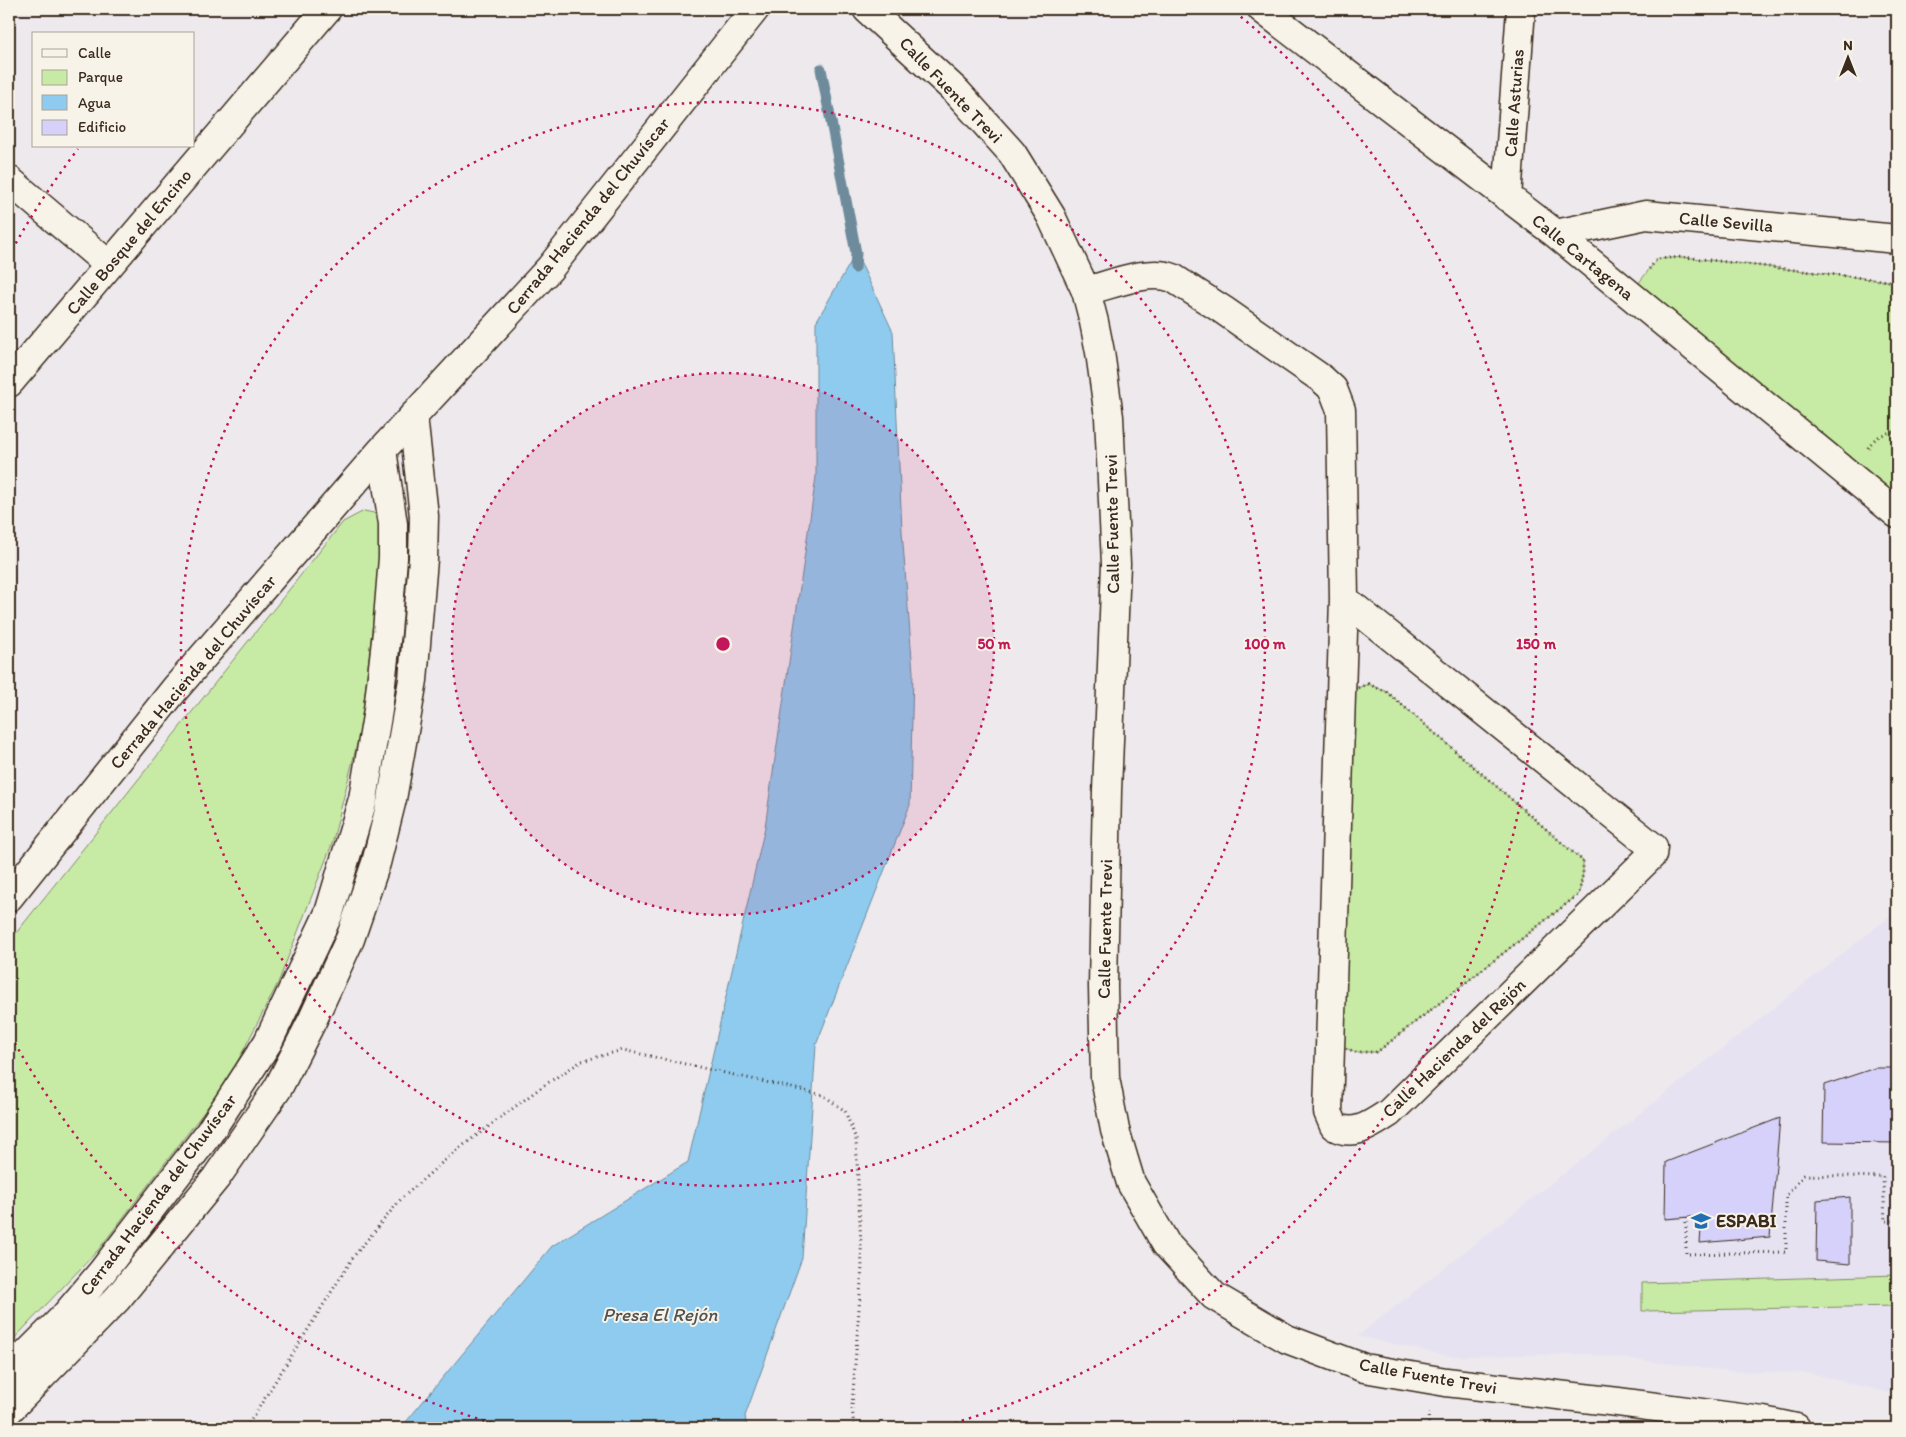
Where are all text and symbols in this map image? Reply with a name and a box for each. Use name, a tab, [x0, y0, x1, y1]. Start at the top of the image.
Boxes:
legend	[32, 32, 195, 148]
street label: Calle Fuente Trevi	[895, 32, 1007, 148]
north arrow	[1824, 32, 1874, 82]
text: N	[1843, 37, 1853, 54]
text: Calle	[78, 44, 111, 62]
street label: Calle Asturias	[1499, 48, 1529, 158]
text: Parque	[78, 68, 123, 86]
text: Agua	[78, 94, 112, 112]
street label: Cerrada Hacienda del Chuvíscar	[502, 112, 675, 319]
text: Edificio	[78, 118, 126, 136]
street label: Calle Bosque del Encino	[62, 165, 196, 319]
street label: Calle Sevilla	[1678, 207, 1774, 237]
street label: Calle Cartagena	[1527, 209, 1639, 305]
street label: Calle Fuente Trevi	[1100, 454, 1124, 594]
street label: Cerrada Hacienda del Chuvíscar	[105, 570, 281, 774]
centre of rings	[714, 635, 732, 653]
text: 50 m	[977, 635, 1011, 653]
text: 100 m	[1244, 635, 1286, 653]
text: 150 m	[1516, 635, 1556, 653]
street label: Calle Fuente Trevi	[1093, 859, 1117, 999]
street label: Calle Hacienda del Rejón	[1378, 974, 1530, 1122]
street label: Cerrada Hacienda del Chuvíscar	[75, 1089, 242, 1300]
school or university icon: ESPABI	[1690, 1210, 1712, 1232]
place label: ESPABI	[1716, 1210, 1777, 1232]
water label: Presa El Rejón	[603, 1303, 718, 1326]
street label: Calle Fuente Trevi	[1357, 1353, 1499, 1399]

